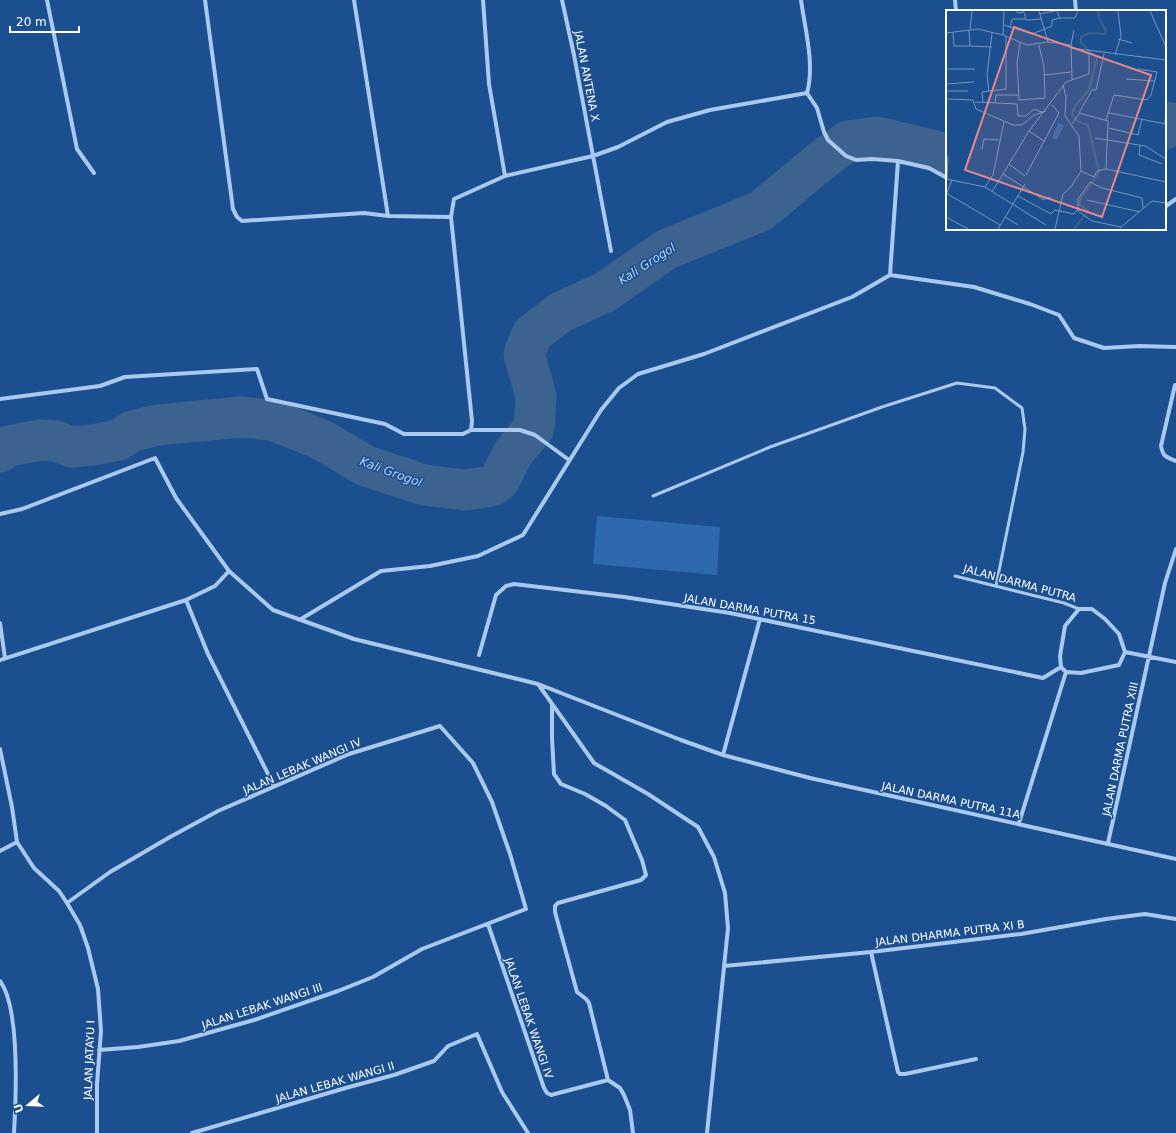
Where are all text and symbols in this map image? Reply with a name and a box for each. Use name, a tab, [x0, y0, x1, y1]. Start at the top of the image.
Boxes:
scale bar	[10, 8, 79, 34]
inset map	[946, 10, 1166, 230]
text: 20 m	[16, 15, 47, 29]
street label: JALAN ANTENA X	[571, 29, 602, 123]
water label: Kali Grogol	[616, 240, 679, 288]
water label: Kali Grogol	[358, 454, 425, 490]
street label: JALAN DARMA PUTRA	[961, 562, 1078, 605]
street label: JALAN DARMA PUTRA 15	[682, 591, 817, 628]
street label: JALAN DARMA PUTRA XIII	[1100, 681, 1141, 818]
street label: JALAN LEBAK WANGI IV	[240, 735, 364, 798]
street label: JALAN DARMA PUTRA 11A	[879, 779, 1022, 822]
street label: JALAN DHARMA PUTRA XI B	[874, 918, 1025, 949]
street label: JALAN LEBAK WANGI IV	[501, 955, 556, 1081]
street label: JALAN LEBAK WANGI III	[199, 981, 324, 1032]
street label: JALAN JATAYU I	[82, 1020, 97, 1101]
street label: JALAN LEBAK WANGI II	[273, 1059, 396, 1106]
north arrow	[8, 1085, 48, 1125]
text: U	[11, 1102, 27, 1114]

